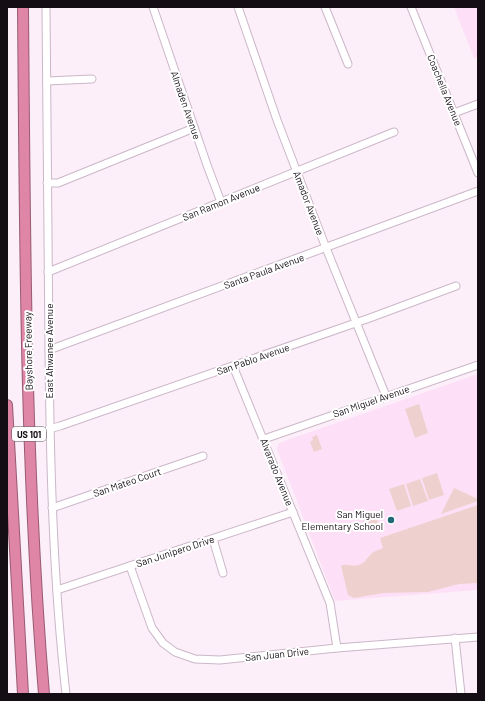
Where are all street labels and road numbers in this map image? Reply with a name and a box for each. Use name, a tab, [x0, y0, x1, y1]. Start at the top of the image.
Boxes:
street label: Coachella Avenue	[425, 53, 465, 127]
street label: Almaden Avenue	[169, 69, 203, 141]
street label: Amador Avenue	[291, 169, 327, 237]
street label: San Ramon Avenue	[181, 181, 261, 223]
street label: Santa Paula Avenue	[222, 251, 306, 291]
street label: East Ahwanee Avenue	[43, 304, 55, 398]
street label: Bayshore Freeway	[21, 311, 35, 390]
street label: San Pablo Avenue	[215, 341, 291, 377]
street label: San Miguel Avenue	[331, 382, 411, 420]
road number: US 101	[12, 427, 46, 441]
street label: Alvarado Avenue	[258, 437, 296, 507]
street label: San Mateo Court	[91, 465, 163, 499]
street label: San Junipero Drive	[134, 533, 216, 569]
street label: San Juan Drive	[244, 645, 310, 663]

